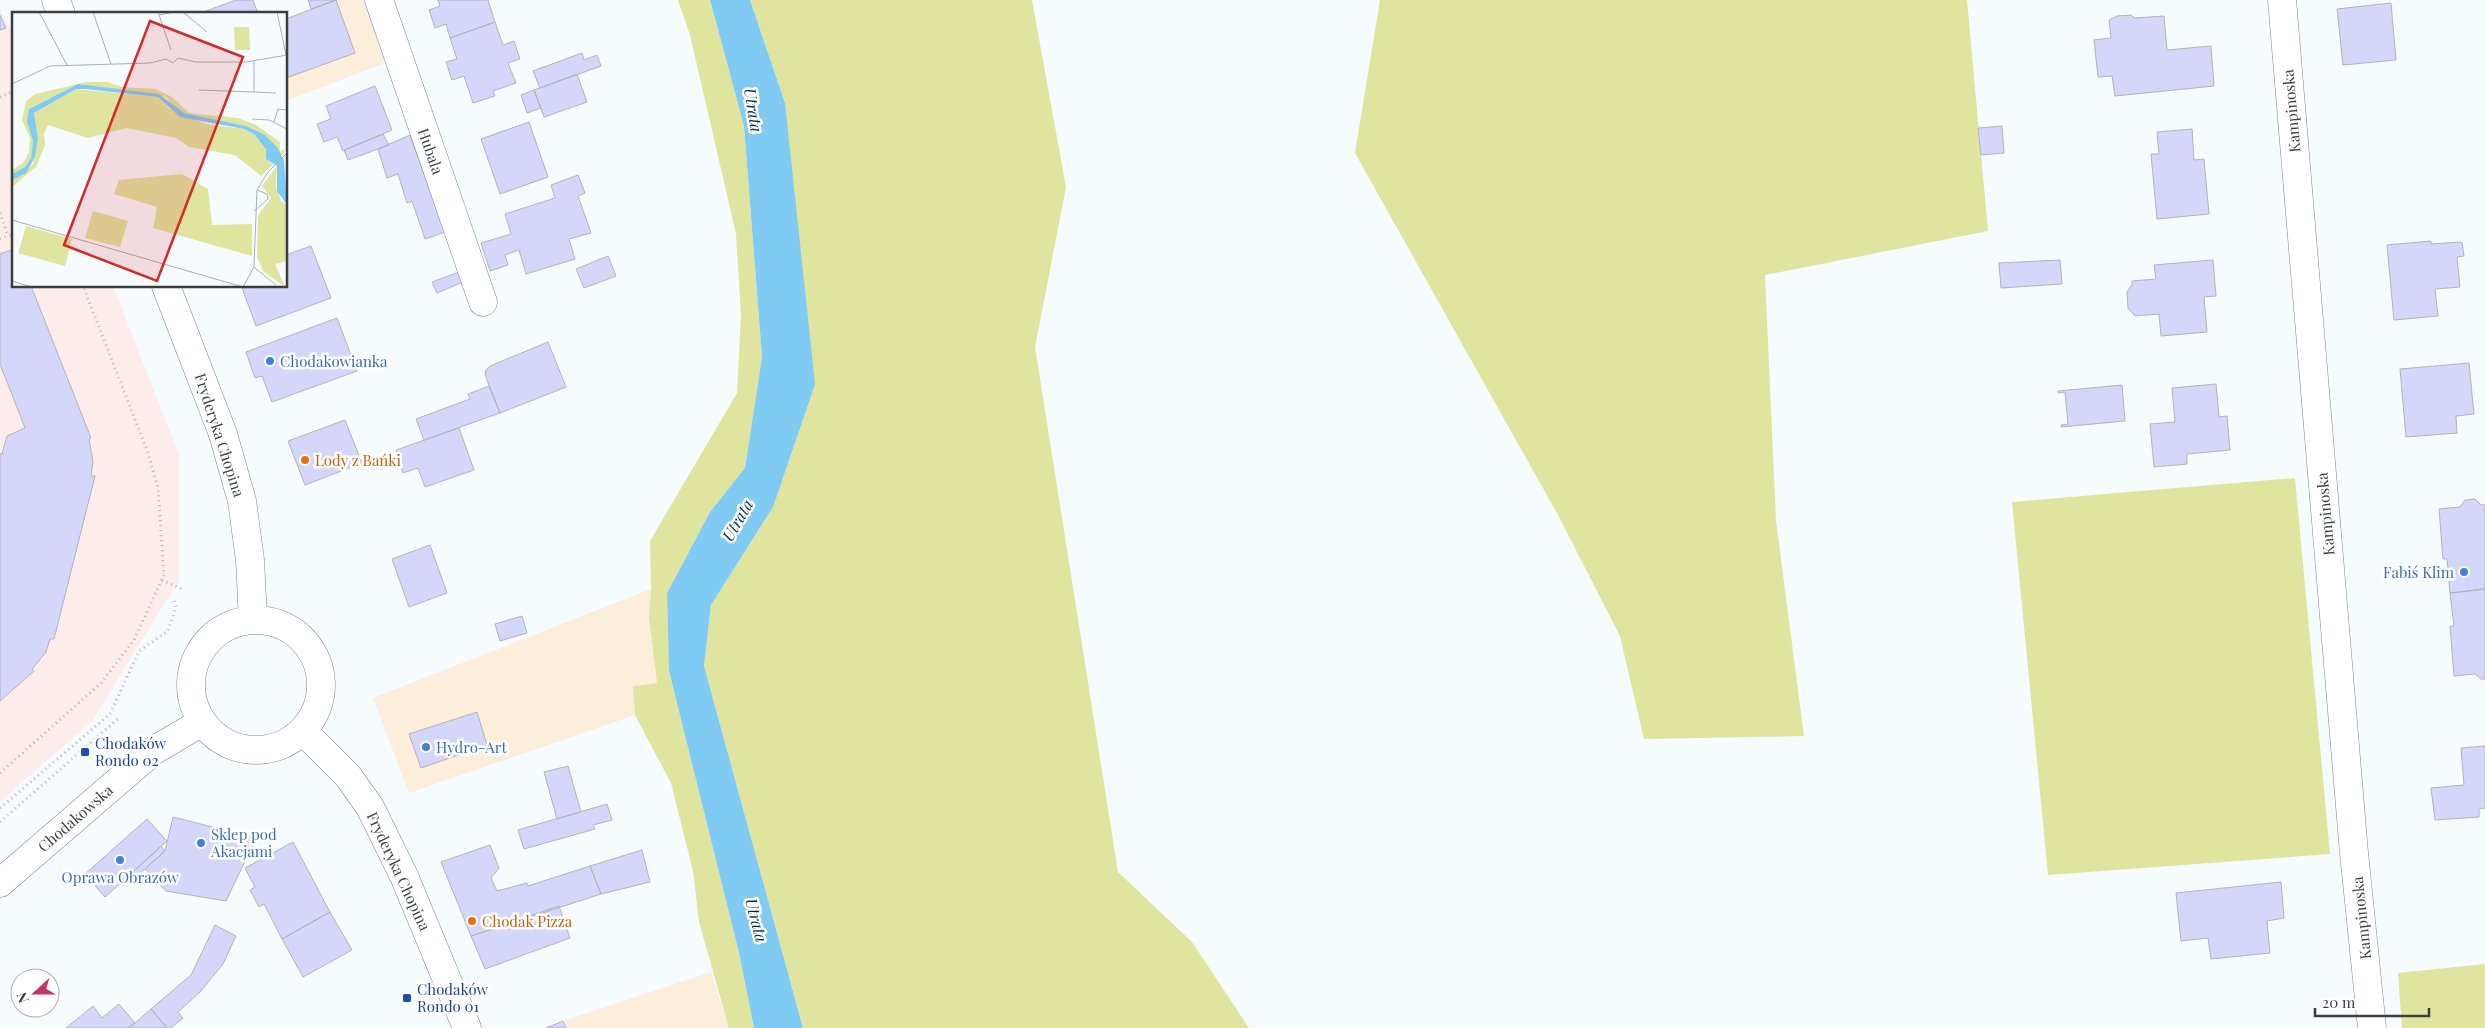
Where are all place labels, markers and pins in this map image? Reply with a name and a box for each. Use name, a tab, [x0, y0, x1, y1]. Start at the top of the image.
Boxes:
place label: Chodakowianka	[280, 351, 388, 371]
marker: Chodakowianka	[264, 355, 276, 367]
place label: Lody z Bańki	[315, 450, 402, 470]
marker: Lody z Bańki	[299, 454, 311, 466]
place label: Fabiś Klim	[2383, 562, 2455, 582]
marker: Fabiś Klim	[2458, 566, 2470, 578]
place label: Chodaków Rondo 02	[95, 733, 166, 770]
place label: Hydro-Art	[436, 737, 507, 757]
marker: Hydro-Art	[420, 741, 432, 753]
marker: Chodaków Rondo 02	[79, 746, 91, 758]
place label: Sklep pod Akacjami	[210, 824, 277, 861]
marker: Sklep pod Akacjami	[195, 837, 207, 849]
marker: Oprawa Obrazów	[114, 854, 126, 866]
place label: Oprawa Obrazów	[62, 867, 179, 887]
place label: Chodak Pizza	[482, 911, 573, 931]
marker: Chodak Pizza	[466, 915, 478, 927]
place label: Chodaków Rondo 01	[417, 979, 488, 1016]
marker: Chodaków Rondo 01	[401, 992, 413, 1004]

